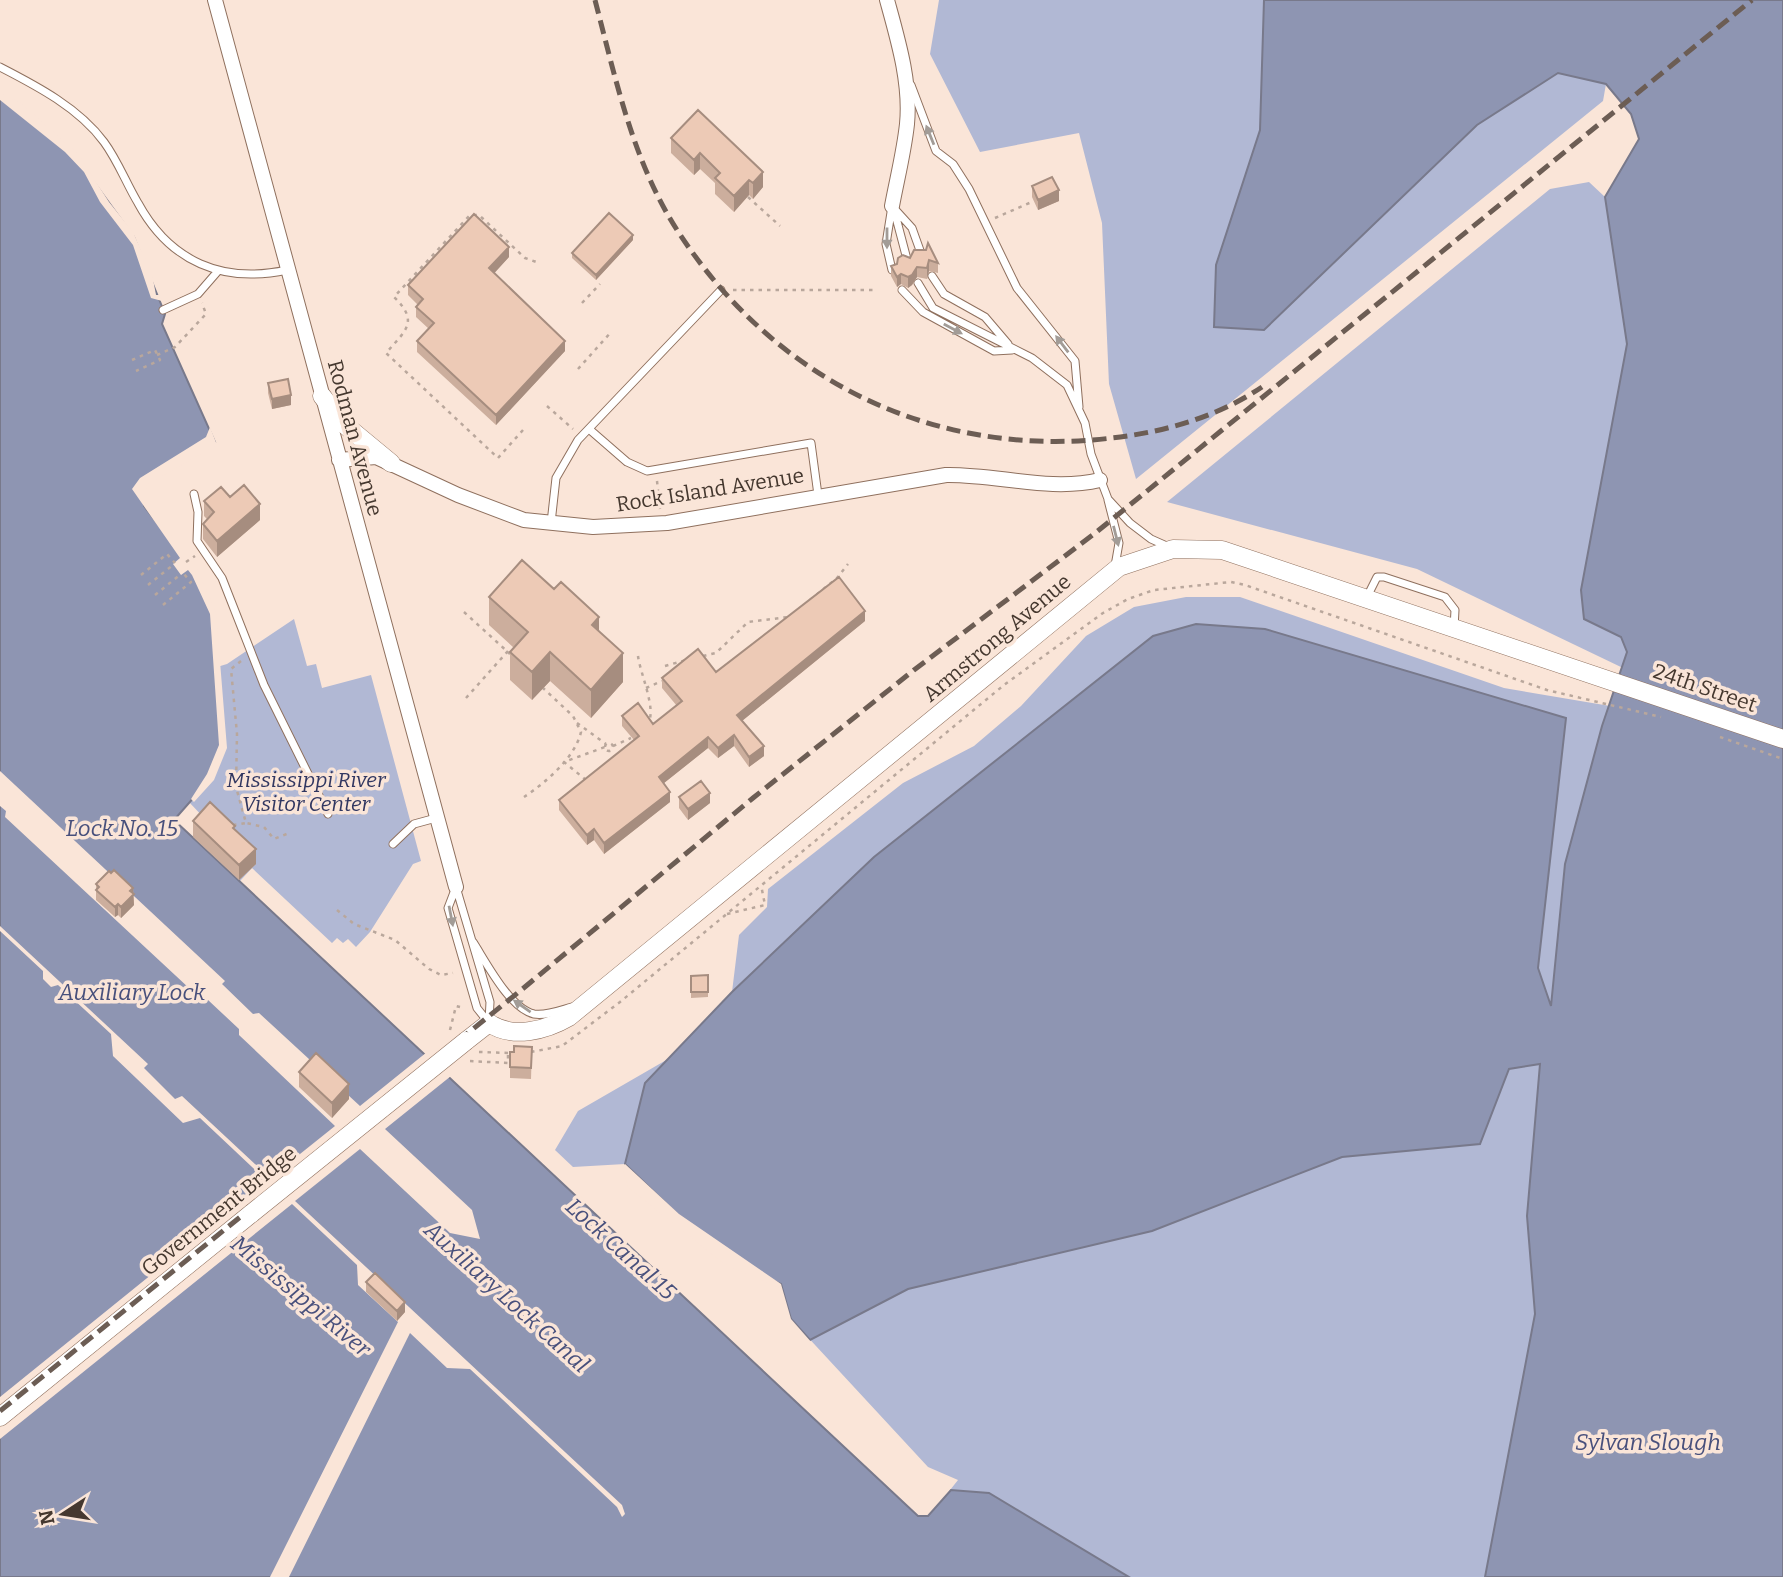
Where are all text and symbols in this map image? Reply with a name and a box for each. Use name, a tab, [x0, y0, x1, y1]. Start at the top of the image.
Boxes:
one-way arrow	[924, 125, 935, 146]
one-way arrow	[881, 227, 893, 249]
one-way arrow	[944, 323, 963, 335]
one-way arrow	[1054, 335, 1069, 353]
street label: Rodman Avenue	[322, 357, 388, 519]
street label: Rock Island Avenue	[614, 462, 806, 518]
one-way arrow	[1111, 525, 1122, 547]
street label: Armstrong Avenue	[918, 569, 1076, 707]
street label: 24th Street	[1650, 658, 1760, 718]
park label: Mississippi River Visitor Center	[227, 767, 387, 817]
water label: Lock No. 15	[66, 814, 178, 842]
one-way arrow	[446, 905, 457, 927]
water label: Auxiliary Lock	[58, 978, 206, 1006]
one-way arrow	[513, 999, 532, 1013]
street label: Government Bridge	[136, 1140, 302, 1282]
water label: Lock Canal 15	[560, 1192, 682, 1306]
water label: Auxiliary Lock Canal	[418, 1215, 595, 1378]
water label: Mississippi River	[225, 1229, 378, 1364]
water label: Sylvan Slough	[1575, 1428, 1721, 1456]
north arrow	[28, 1479, 98, 1549]
text: N	[34, 1508, 60, 1527]

